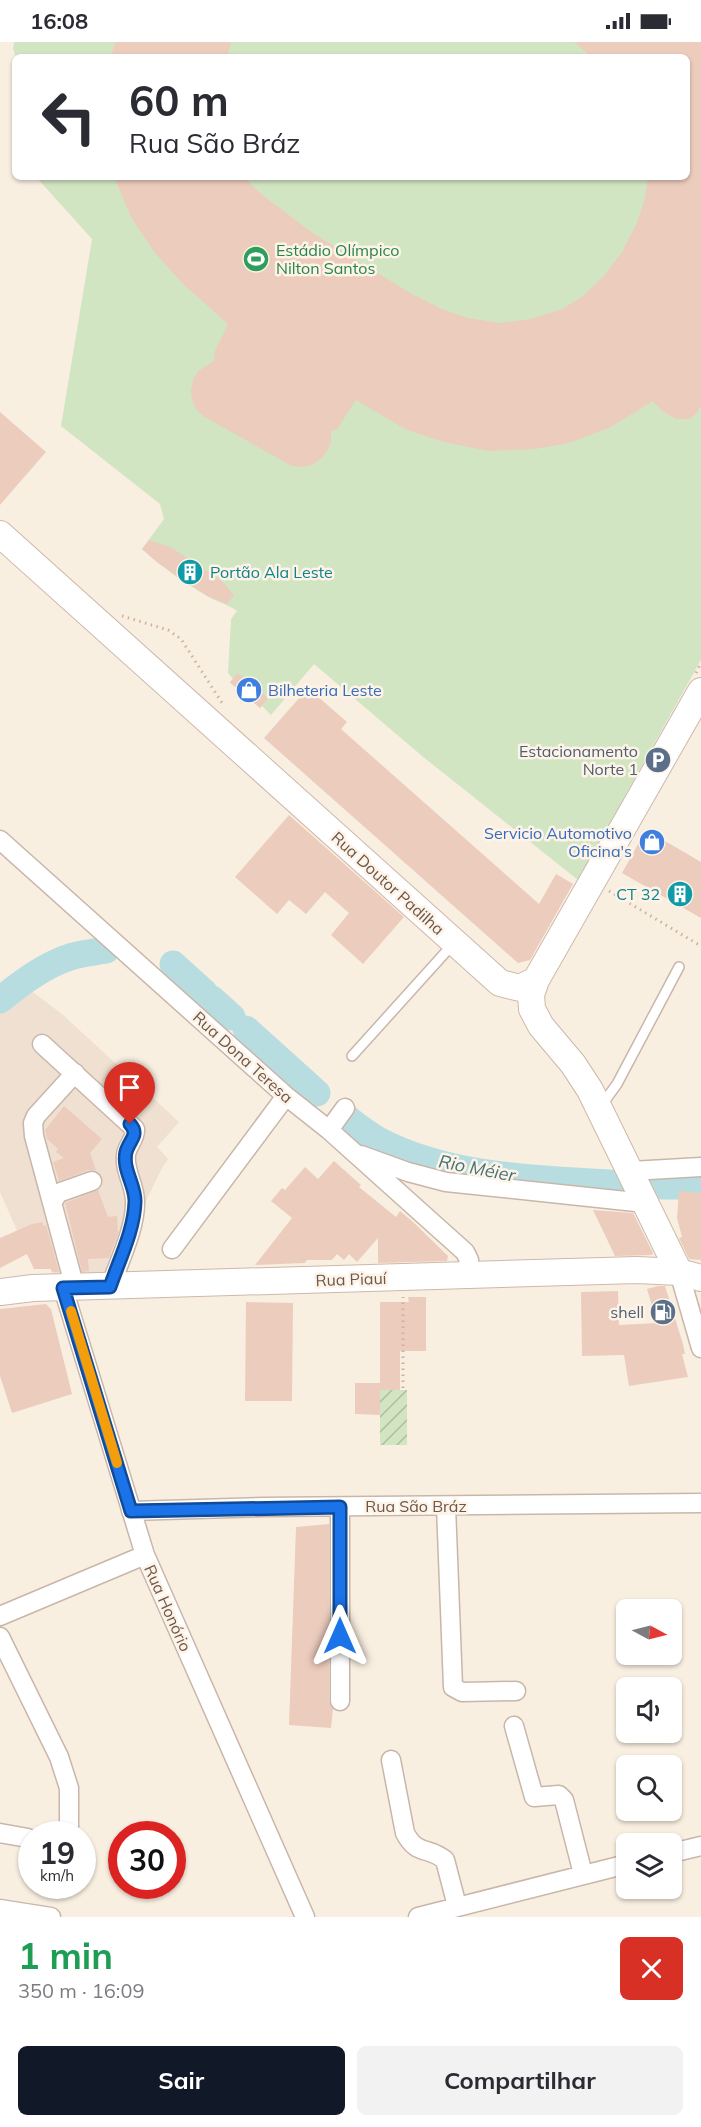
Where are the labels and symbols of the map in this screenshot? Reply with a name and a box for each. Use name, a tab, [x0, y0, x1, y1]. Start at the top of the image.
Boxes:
place label: Estádio Olímpico Nilton Santos	[276, 240, 399, 278]
sports icon: Estádio Olímpico Nilton Santos	[241, 244, 271, 274]
building icon: Portão Ala Leste	[175, 557, 205, 587]
place label: Portão Ala Leste	[210, 562, 333, 582]
shop icon: Bilheteria Leste	[234, 675, 264, 705]
place label: Bilheteria Leste	[268, 680, 382, 700]
place label: Estacionamento Norte 1	[519, 741, 638, 779]
parking icon: Estacionamento Norte 1	[643, 745, 673, 775]
place label: Servicio Automotivo Oficina's	[484, 823, 632, 861]
street label: Rua Doutor Padilha	[327, 827, 449, 939]
shop icon: Servicio Automotivo Oficina's	[637, 827, 667, 857]
building icon: CT 32	[665, 879, 695, 909]
place label: CT 32	[616, 884, 660, 904]
street label: Rua Dona Teresa	[189, 1007, 297, 1107]
pin	[104, 1062, 155, 1124]
water label: Rio Méier	[437, 1149, 519, 1187]
street label: Rua Piauí	[315, 1268, 388, 1290]
fuel station icon: shell	[648, 1297, 678, 1327]
place label: shell	[610, 1302, 644, 1322]
street label: Rua São Bráz	[365, 1496, 467, 1516]
street label: Rua Honório	[140, 1562, 196, 1654]
north arrow	[616, 1599, 682, 1665]
position arrow	[308, 1604, 372, 1668]
speed limit sign: 30	[108, 1821, 186, 1899]

